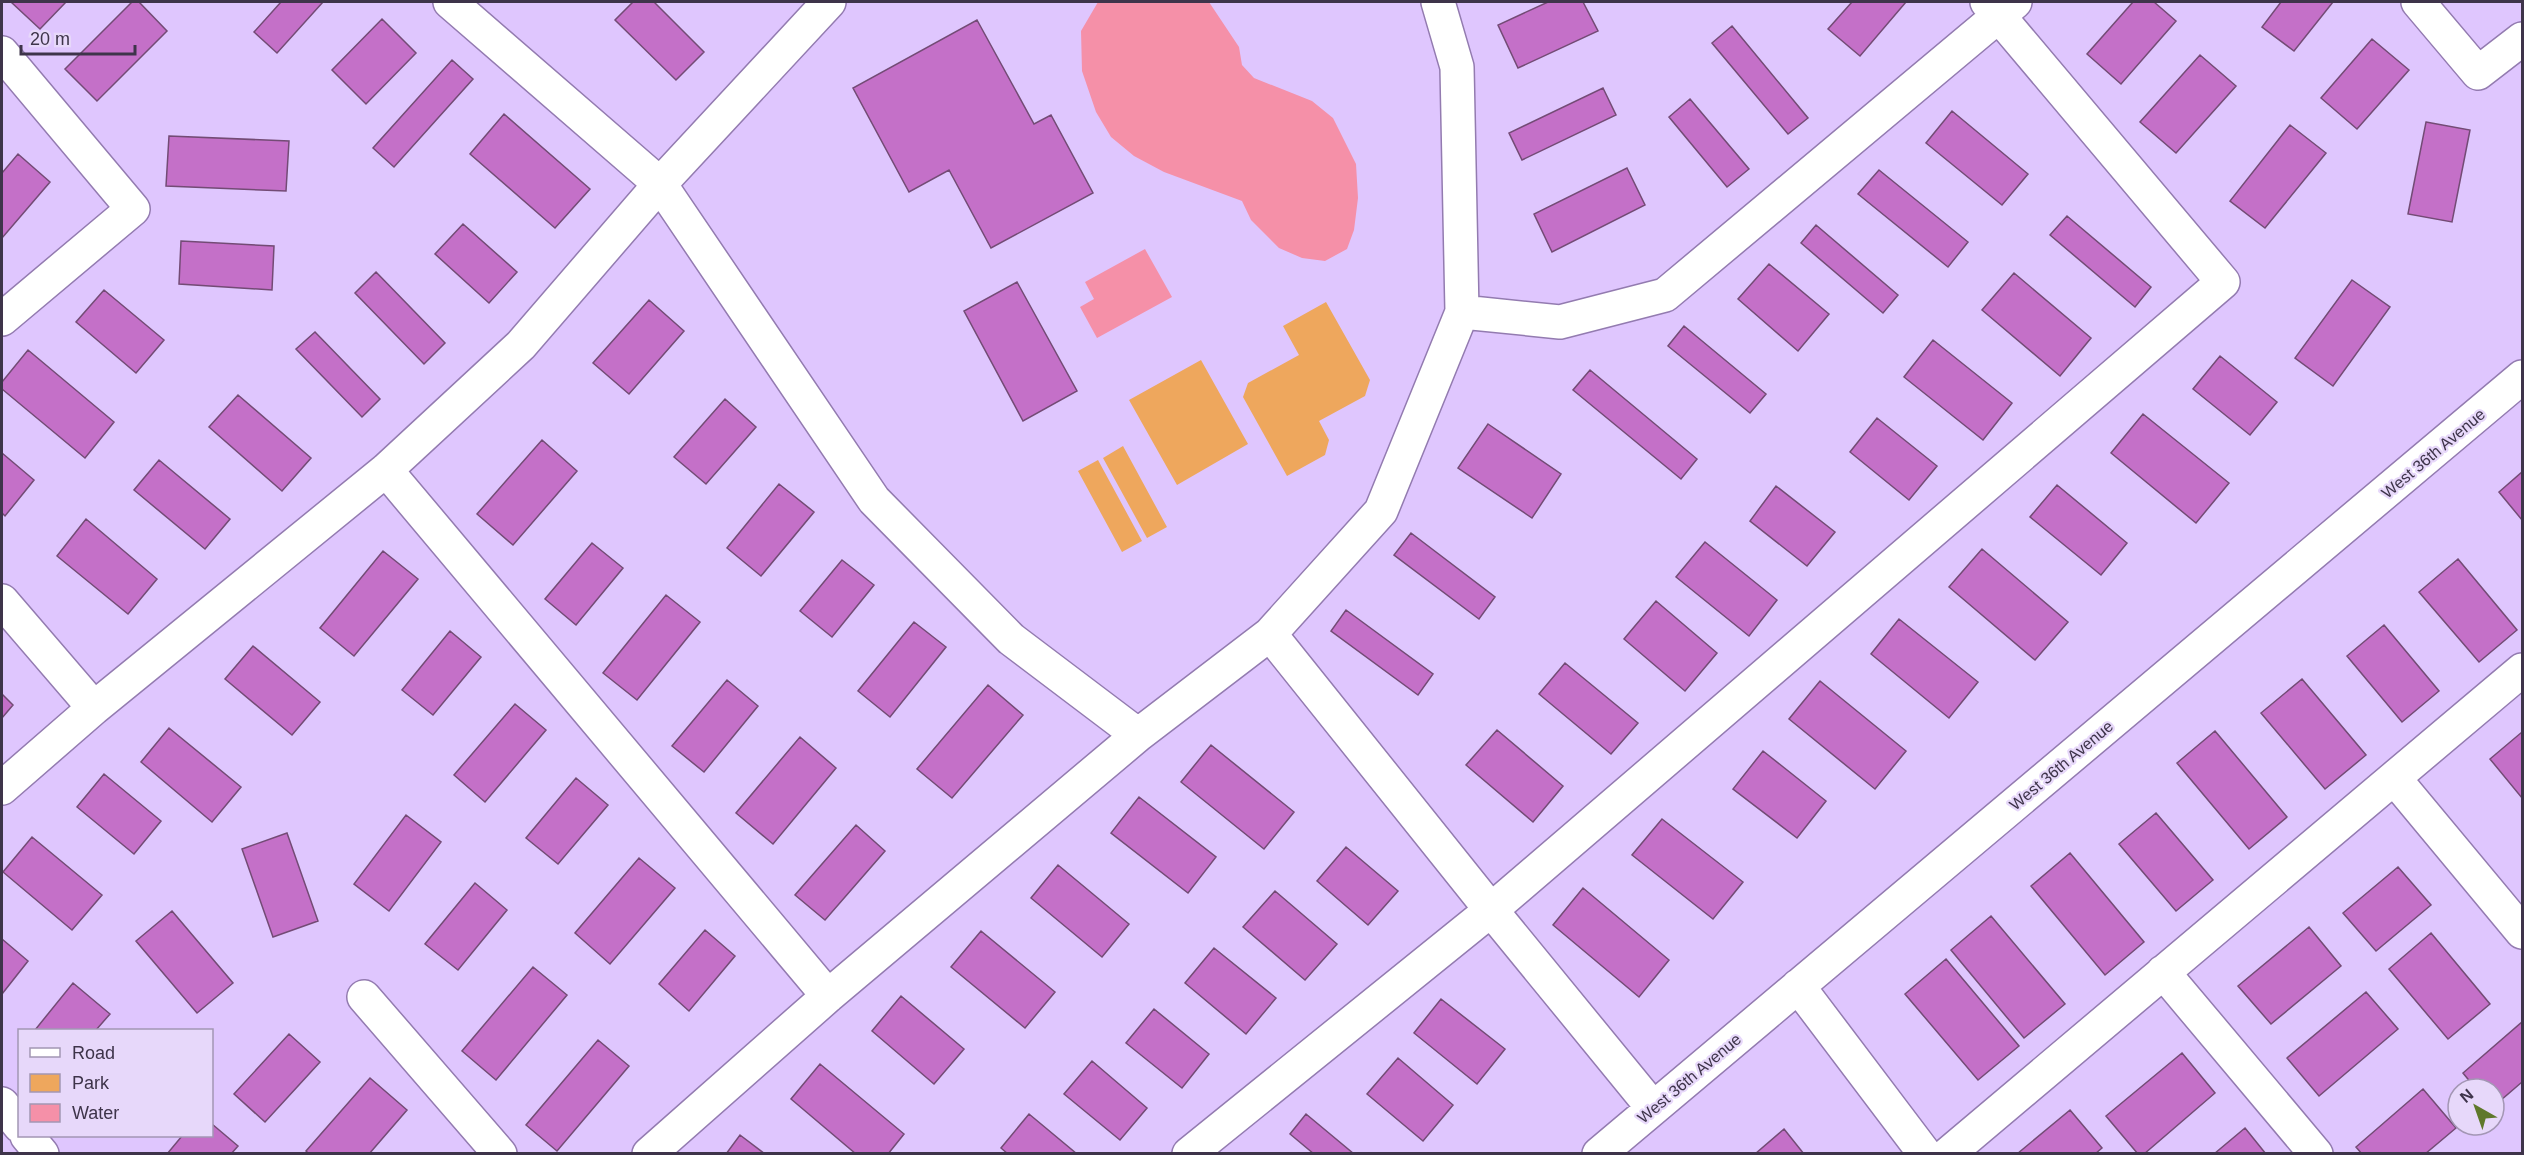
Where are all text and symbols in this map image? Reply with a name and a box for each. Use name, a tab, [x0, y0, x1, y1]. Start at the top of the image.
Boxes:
scale bar	[21, 18, 135, 56]
text: 20 m	[30, 29, 70, 49]
street label: West 36th Avenue	[2378, 405, 2488, 501]
street label: West 36th Avenue	[2006, 717, 2116, 813]
legend	[18, 1029, 213, 1137]
street label: West 36th Avenue	[1634, 1030, 1744, 1126]
text: Road	[72, 1043, 115, 1063]
text: Park	[72, 1073, 110, 1093]
north arrow	[2446, 1077, 2506, 1137]
text: N	[2457, 1086, 2477, 1106]
text: Water	[72, 1103, 119, 1123]

